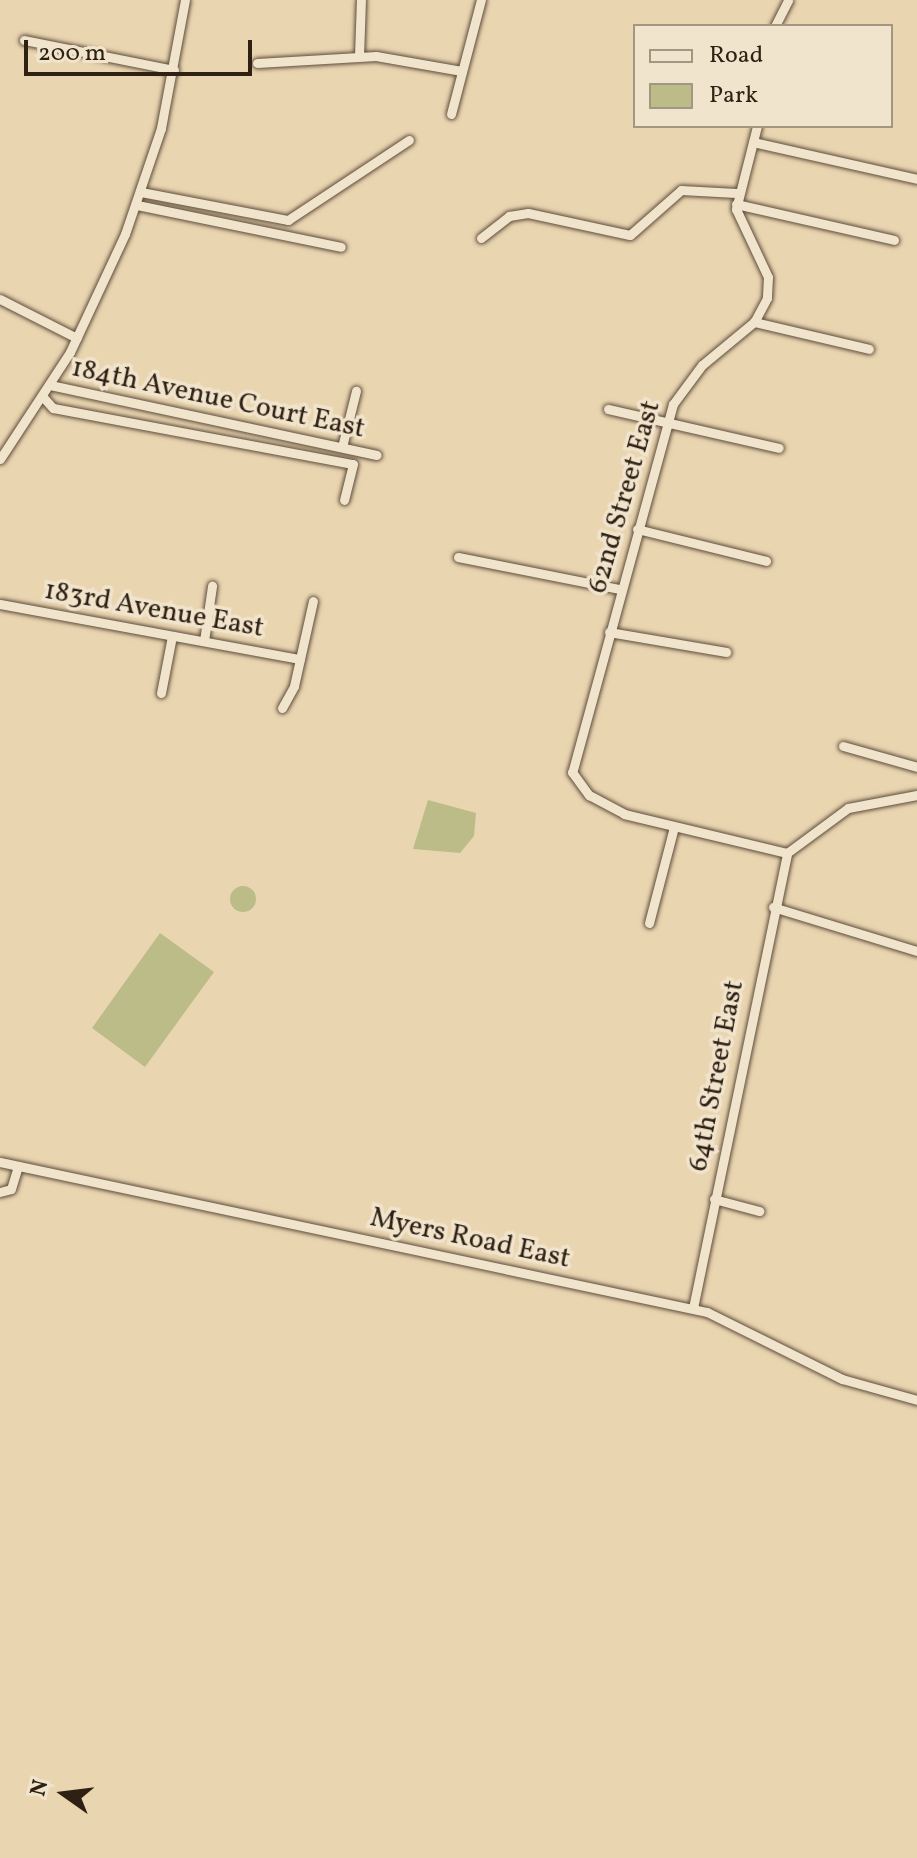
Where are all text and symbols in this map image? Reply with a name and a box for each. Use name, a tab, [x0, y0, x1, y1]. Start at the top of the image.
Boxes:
scale bar	[28, 24, 256, 74]
legend	[633, 24, 893, 128]
text: 200 m	[38, 37, 106, 71]
text: Road	[709, 39, 763, 73]
text: Park	[709, 79, 758, 113]
street label: 184th Avenue Court East	[68, 351, 368, 447]
street label: 62nd Street East	[581, 397, 669, 597]
street label: 183rd Avenue East	[42, 574, 266, 646]
street label: 64th Street East	[682, 978, 752, 1174]
street label: Myers Road East	[367, 1201, 573, 1277]
north arrow	[24, 1754, 104, 1834]
text: N	[23, 1777, 57, 1800]

